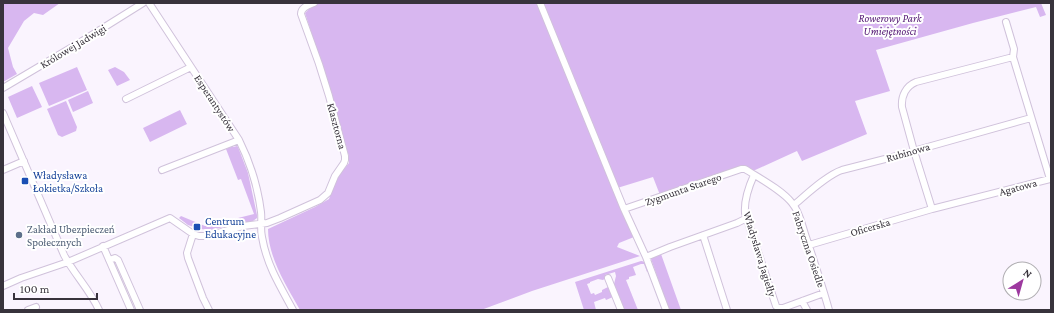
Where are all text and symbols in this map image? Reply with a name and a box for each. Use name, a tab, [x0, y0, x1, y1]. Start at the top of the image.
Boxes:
park label: Rowerowy Park Umiejętności	[859, 12, 923, 38]
street label: Królowej Jadwigi	[38, 22, 109, 71]
street label: Esperantystów	[191, 72, 238, 135]
street label: Klasztorna	[325, 102, 349, 150]
street label: Rubinowa	[885, 140, 931, 164]
place label: Władysława Łokietka/Szkoła	[33, 169, 103, 194]
street label: Zygmunta Starego	[643, 170, 724, 209]
marker: Władysława Łokietka/Szkoła	[20, 176, 30, 186]
street label: Agatowa	[998, 176, 1038, 199]
street label: Fabryczna Osiedle	[789, 209, 828, 289]
street label: Władysława Jagiełły	[740, 210, 779, 299]
place label: Centrum Edukacyjne	[205, 215, 256, 241]
street label: Oficerska	[849, 216, 891, 238]
marker: Centrum Edukacyjne	[192, 222, 202, 232]
place label: Zakład Ubezpieczeń Społecznych	[27, 223, 115, 249]
marker: Zakład Ubezpieczeń Społecznych	[14, 230, 24, 240]
north arrow	[1002, 261, 1042, 301]
text: N	[1021, 266, 1035, 280]
scale bar	[14, 275, 97, 301]
text: 100 m	[20, 282, 50, 296]

